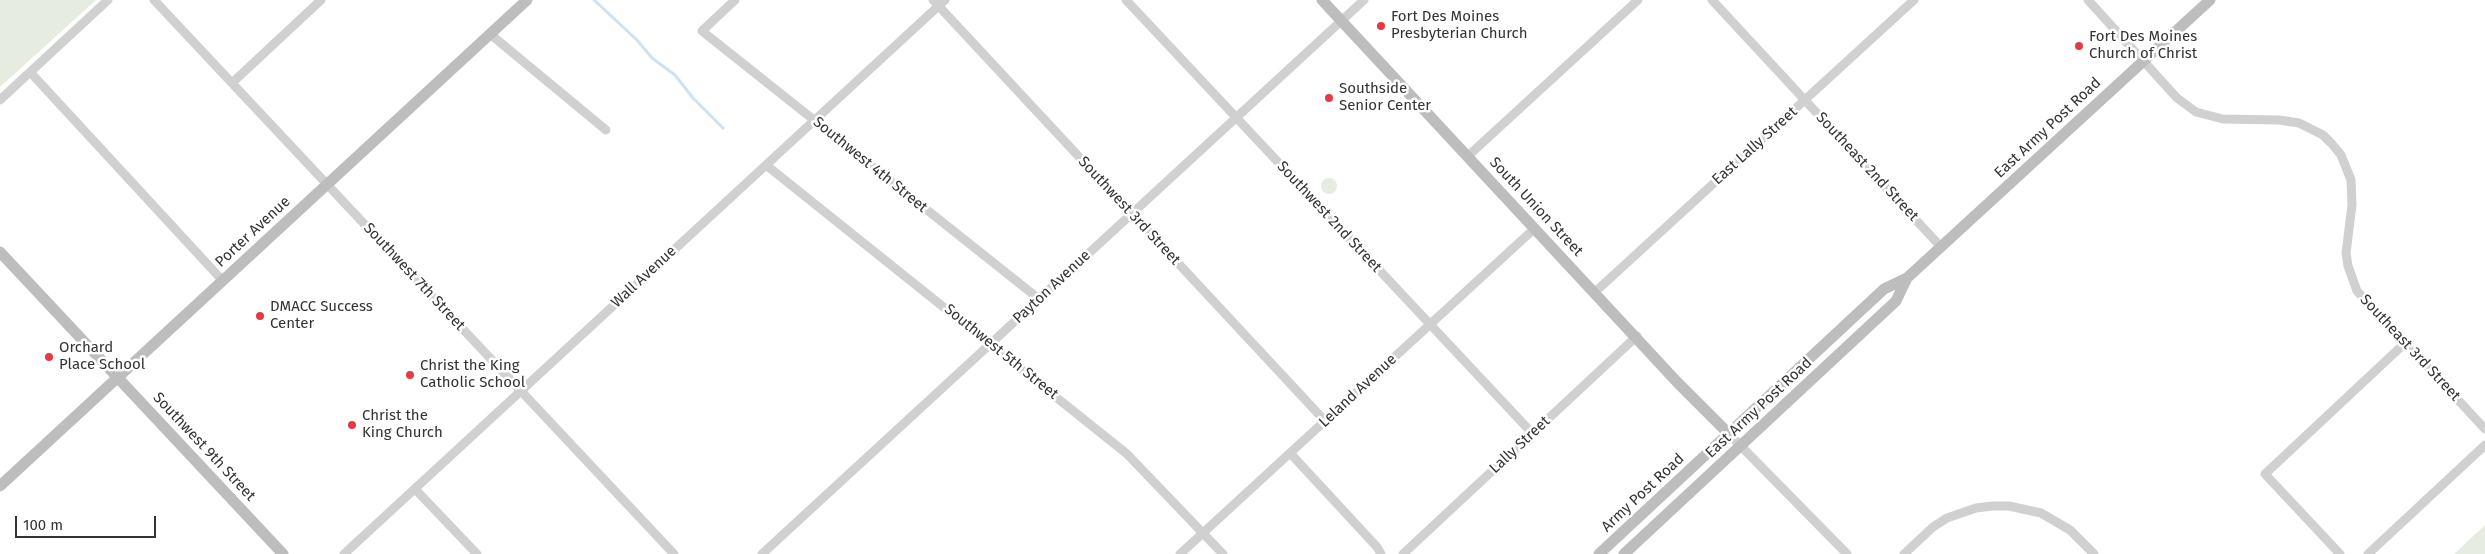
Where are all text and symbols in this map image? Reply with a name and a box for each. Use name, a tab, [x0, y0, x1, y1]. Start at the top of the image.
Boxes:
place label: Fort Des Moines Presbyterian Church	[1391, 8, 1528, 43]
marker: Fort Des Moines Presbyterian Church	[1375, 20, 1387, 32]
place label: Fort Des Moines Church of Christ	[2089, 28, 2197, 63]
marker: Fort Des Moines Church of Christ	[2073, 40, 2085, 52]
street label: East Army Post Road	[1991, 74, 2105, 182]
place label: Southside Senior Center	[1339, 80, 1431, 115]
marker: Southside Senior Center	[1323, 92, 1335, 104]
street label: East Lally Street	[1709, 103, 1801, 189]
street label: Southeast 2nd Street	[1812, 109, 1922, 225]
street label: Southwest 4th Street	[809, 113, 931, 217]
street label: Southwest 3rd Street	[1074, 153, 1184, 269]
street label: South Union Street	[1485, 154, 1587, 260]
street label: Southwest 2nd Street	[1273, 158, 1385, 276]
street label: Porter Avenue	[212, 193, 294, 271]
street label: Southwest 7th Street	[359, 219, 469, 335]
street label: Wall Avenue	[608, 242, 680, 312]
street label: Payton Avenue	[1009, 246, 1095, 328]
street label: Southeast 3rd Street	[2356, 291, 2464, 405]
place label: DMACC Success Center	[270, 298, 373, 333]
street label: Southwest 5th Street	[940, 300, 1062, 404]
marker: DMACC Success Center	[254, 310, 266, 322]
place label: Orchard Place School	[59, 339, 145, 374]
marker: Orchard Place School	[43, 351, 55, 363]
street label: Leland Avenue	[1316, 351, 1400, 431]
street label: East Army Post Road	[1702, 354, 1816, 462]
place label: Christ the King Catholic School	[420, 357, 525, 392]
marker: Christ the King Catholic School	[404, 369, 416, 381]
street label: Southwest 9th Street	[149, 389, 259, 505]
place label: Christ the King Church	[362, 407, 443, 442]
street label: Lally Street	[1486, 412, 1554, 478]
marker: Christ the King Church	[346, 419, 358, 431]
street label: Army Post Road	[1598, 450, 1688, 536]
scale bar	[18, 506, 159, 538]
text: 100 m	[23, 516, 63, 534]

